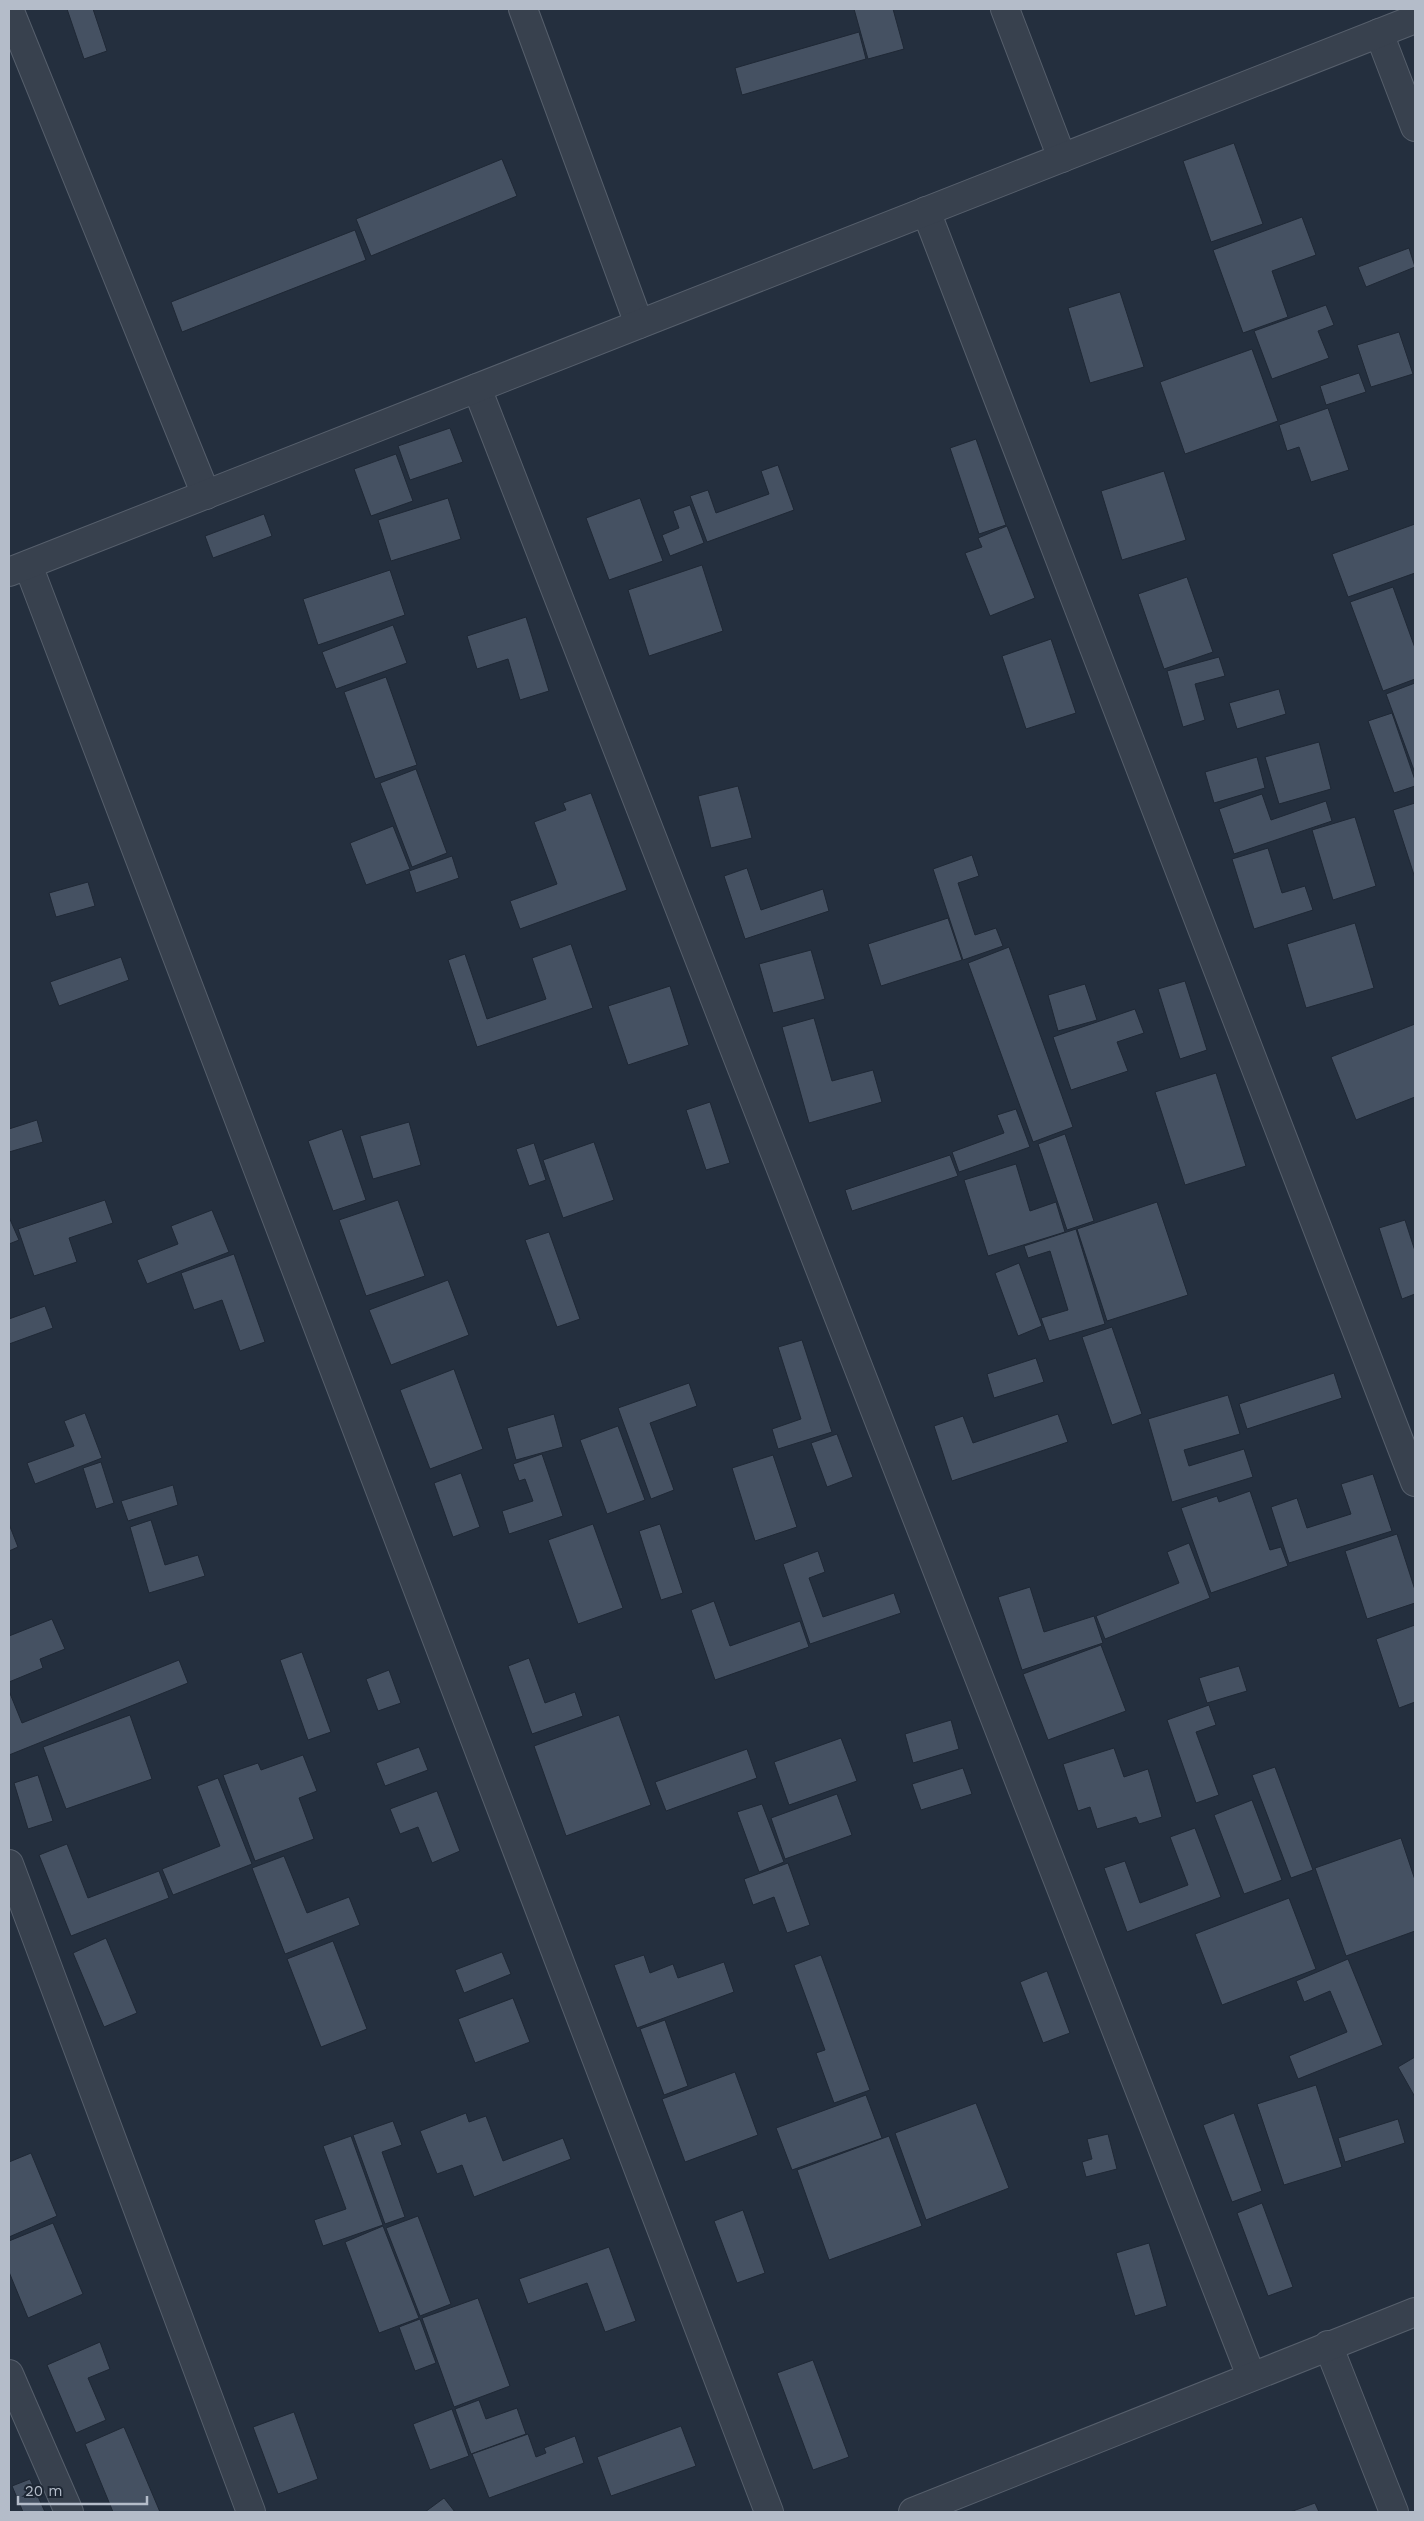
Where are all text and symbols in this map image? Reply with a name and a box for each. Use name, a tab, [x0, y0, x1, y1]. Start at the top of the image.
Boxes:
scale bar	[18, 2474, 146, 2506]
text: 20 m	[25, 2482, 63, 2500]

